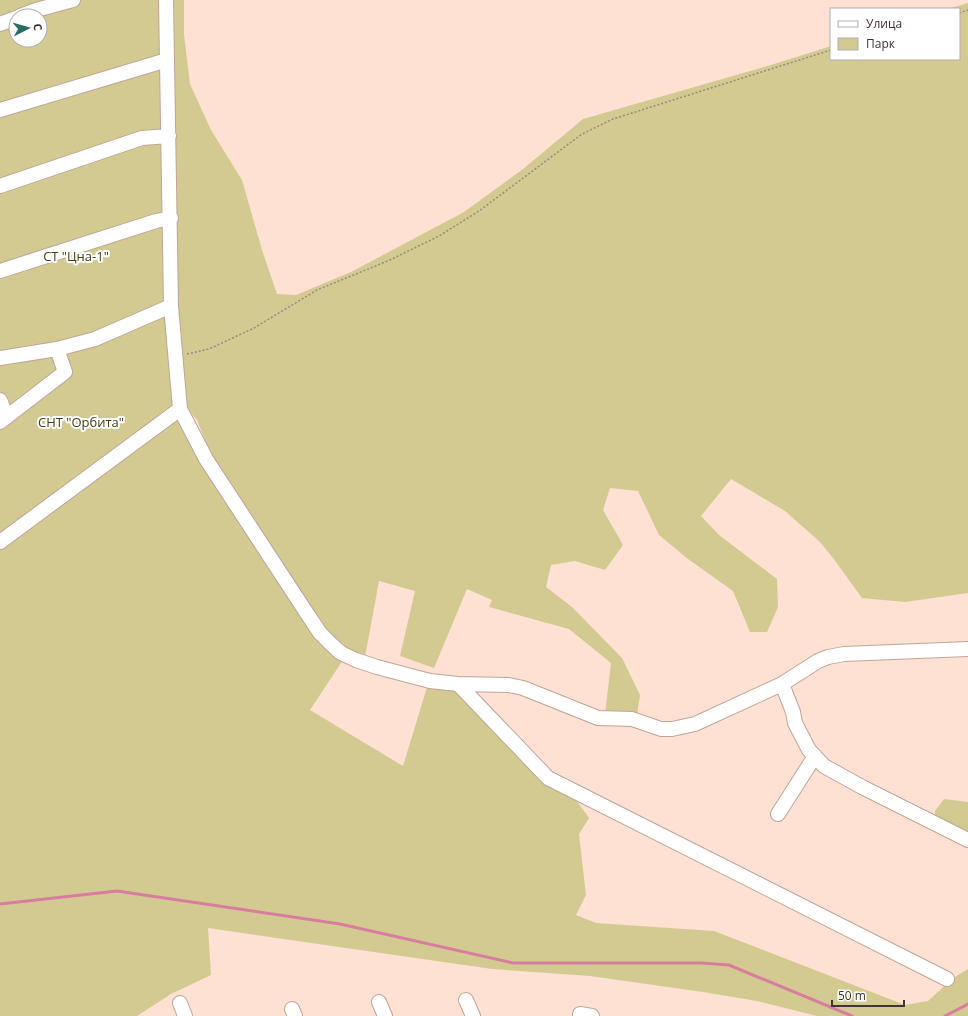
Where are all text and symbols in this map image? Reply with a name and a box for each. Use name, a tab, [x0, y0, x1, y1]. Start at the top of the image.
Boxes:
north arrow	[8, 8, 48, 48]
legend	[830, 8, 960, 60]
text: Улица	[866, 15, 902, 32]
text: С	[31, 23, 46, 31]
text: Парк	[866, 35, 896, 52]
park label: СТ "Цна-1"	[43, 247, 109, 265]
park label: CНТ "Орбита"	[38, 413, 124, 431]
scale bar	[832, 982, 904, 1008]
text: 50 m	[838, 987, 866, 1004]

